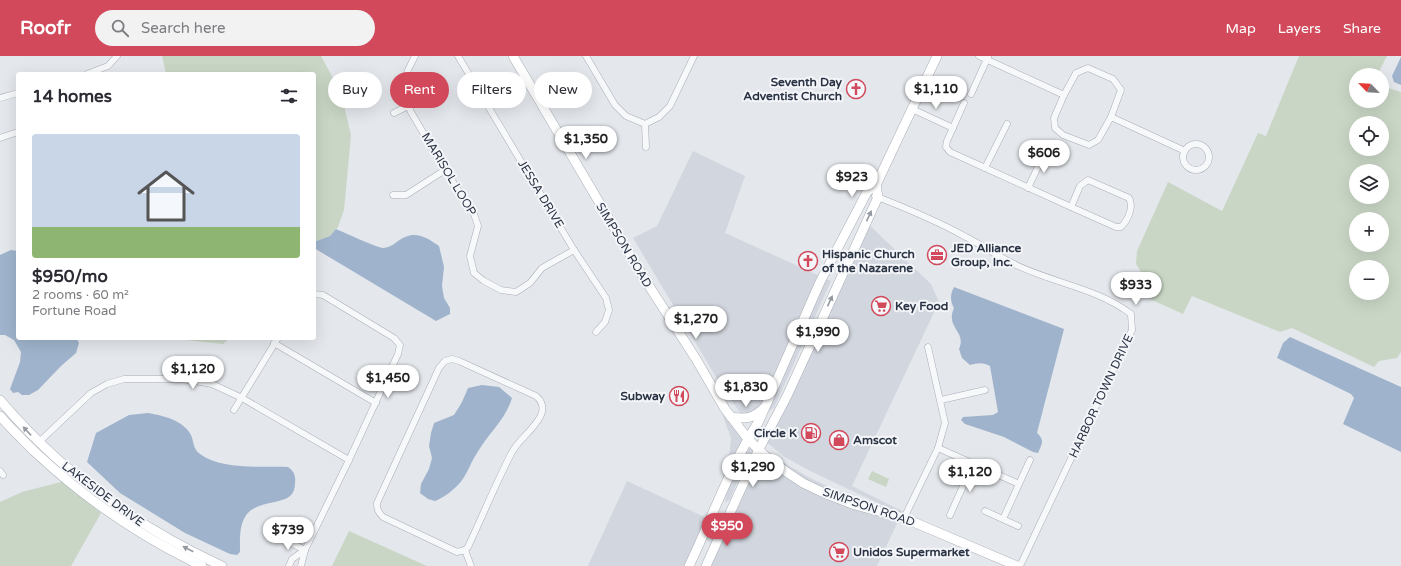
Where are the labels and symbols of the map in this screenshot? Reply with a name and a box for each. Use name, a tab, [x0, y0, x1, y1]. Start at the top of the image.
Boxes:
north arrow	[1349, 68, 1389, 108]
place label: Seventh Day Adventist Church	[743, 75, 843, 103]
pin: $1,110	[903, 76, 969, 110]
church icon: Seventh Day Adventist Church	[845, 78, 867, 100]
pin: $1,350	[553, 126, 619, 160]
street label: MARISOL LOOP	[419, 130, 479, 218]
pin: $606	[1020, 140, 1068, 174]
street label: JESSA DRIVE	[515, 157, 567, 231]
pin: $923	[828, 164, 876, 198]
street label: SIMPSON ROAD	[593, 200, 655, 290]
one-way arrow	[866, 211, 872, 222]
place label: JED Alliance Group, Inc.	[950, 241, 1022, 270]
office icon: JED Alliance Group, Inc.	[926, 244, 948, 266]
place label: Hispanic Church of the Nazarene	[822, 247, 915, 275]
church icon: Hispanic Church of the Nazarene	[797, 250, 819, 272]
pin: $933	[1112, 272, 1160, 306]
one-way arrow	[827, 295, 833, 306]
supermarket icon: Key Food	[870, 295, 892, 317]
place label: Key Food	[895, 299, 948, 314]
pin: $1,270	[663, 306, 729, 340]
pin: $1,990	[785, 319, 851, 353]
street label: HARBOR TOWN DRIVE	[1066, 332, 1136, 460]
pin: $1,120	[160, 356, 226, 390]
pin: $1,450	[355, 365, 421, 399]
pin: $1,830	[713, 374, 779, 408]
restaurant icon: Subway	[668, 385, 690, 407]
place label: Subway	[620, 389, 666, 404]
fuel station icon: Circle K	[800, 422, 822, 444]
one-way arrow	[22, 426, 32, 436]
place label: Circle K	[754, 426, 797, 440]
shop icon: Amscot	[828, 429, 850, 451]
place label: Amscot	[853, 433, 897, 447]
pin: $1,290	[720, 454, 786, 488]
street label: LAKESIDE DRIVE	[59, 459, 147, 530]
pin: $1,120	[937, 459, 1003, 493]
street label: SIMPSON ROAD	[821, 485, 917, 529]
pin: $950	[703, 513, 751, 547]
pin: $739	[264, 517, 312, 551]
supermarket icon: Unidos Supermarket	[828, 541, 850, 563]
one-way arrow	[182, 545, 193, 552]
place label: Unidos Supermarket	[853, 545, 970, 560]

